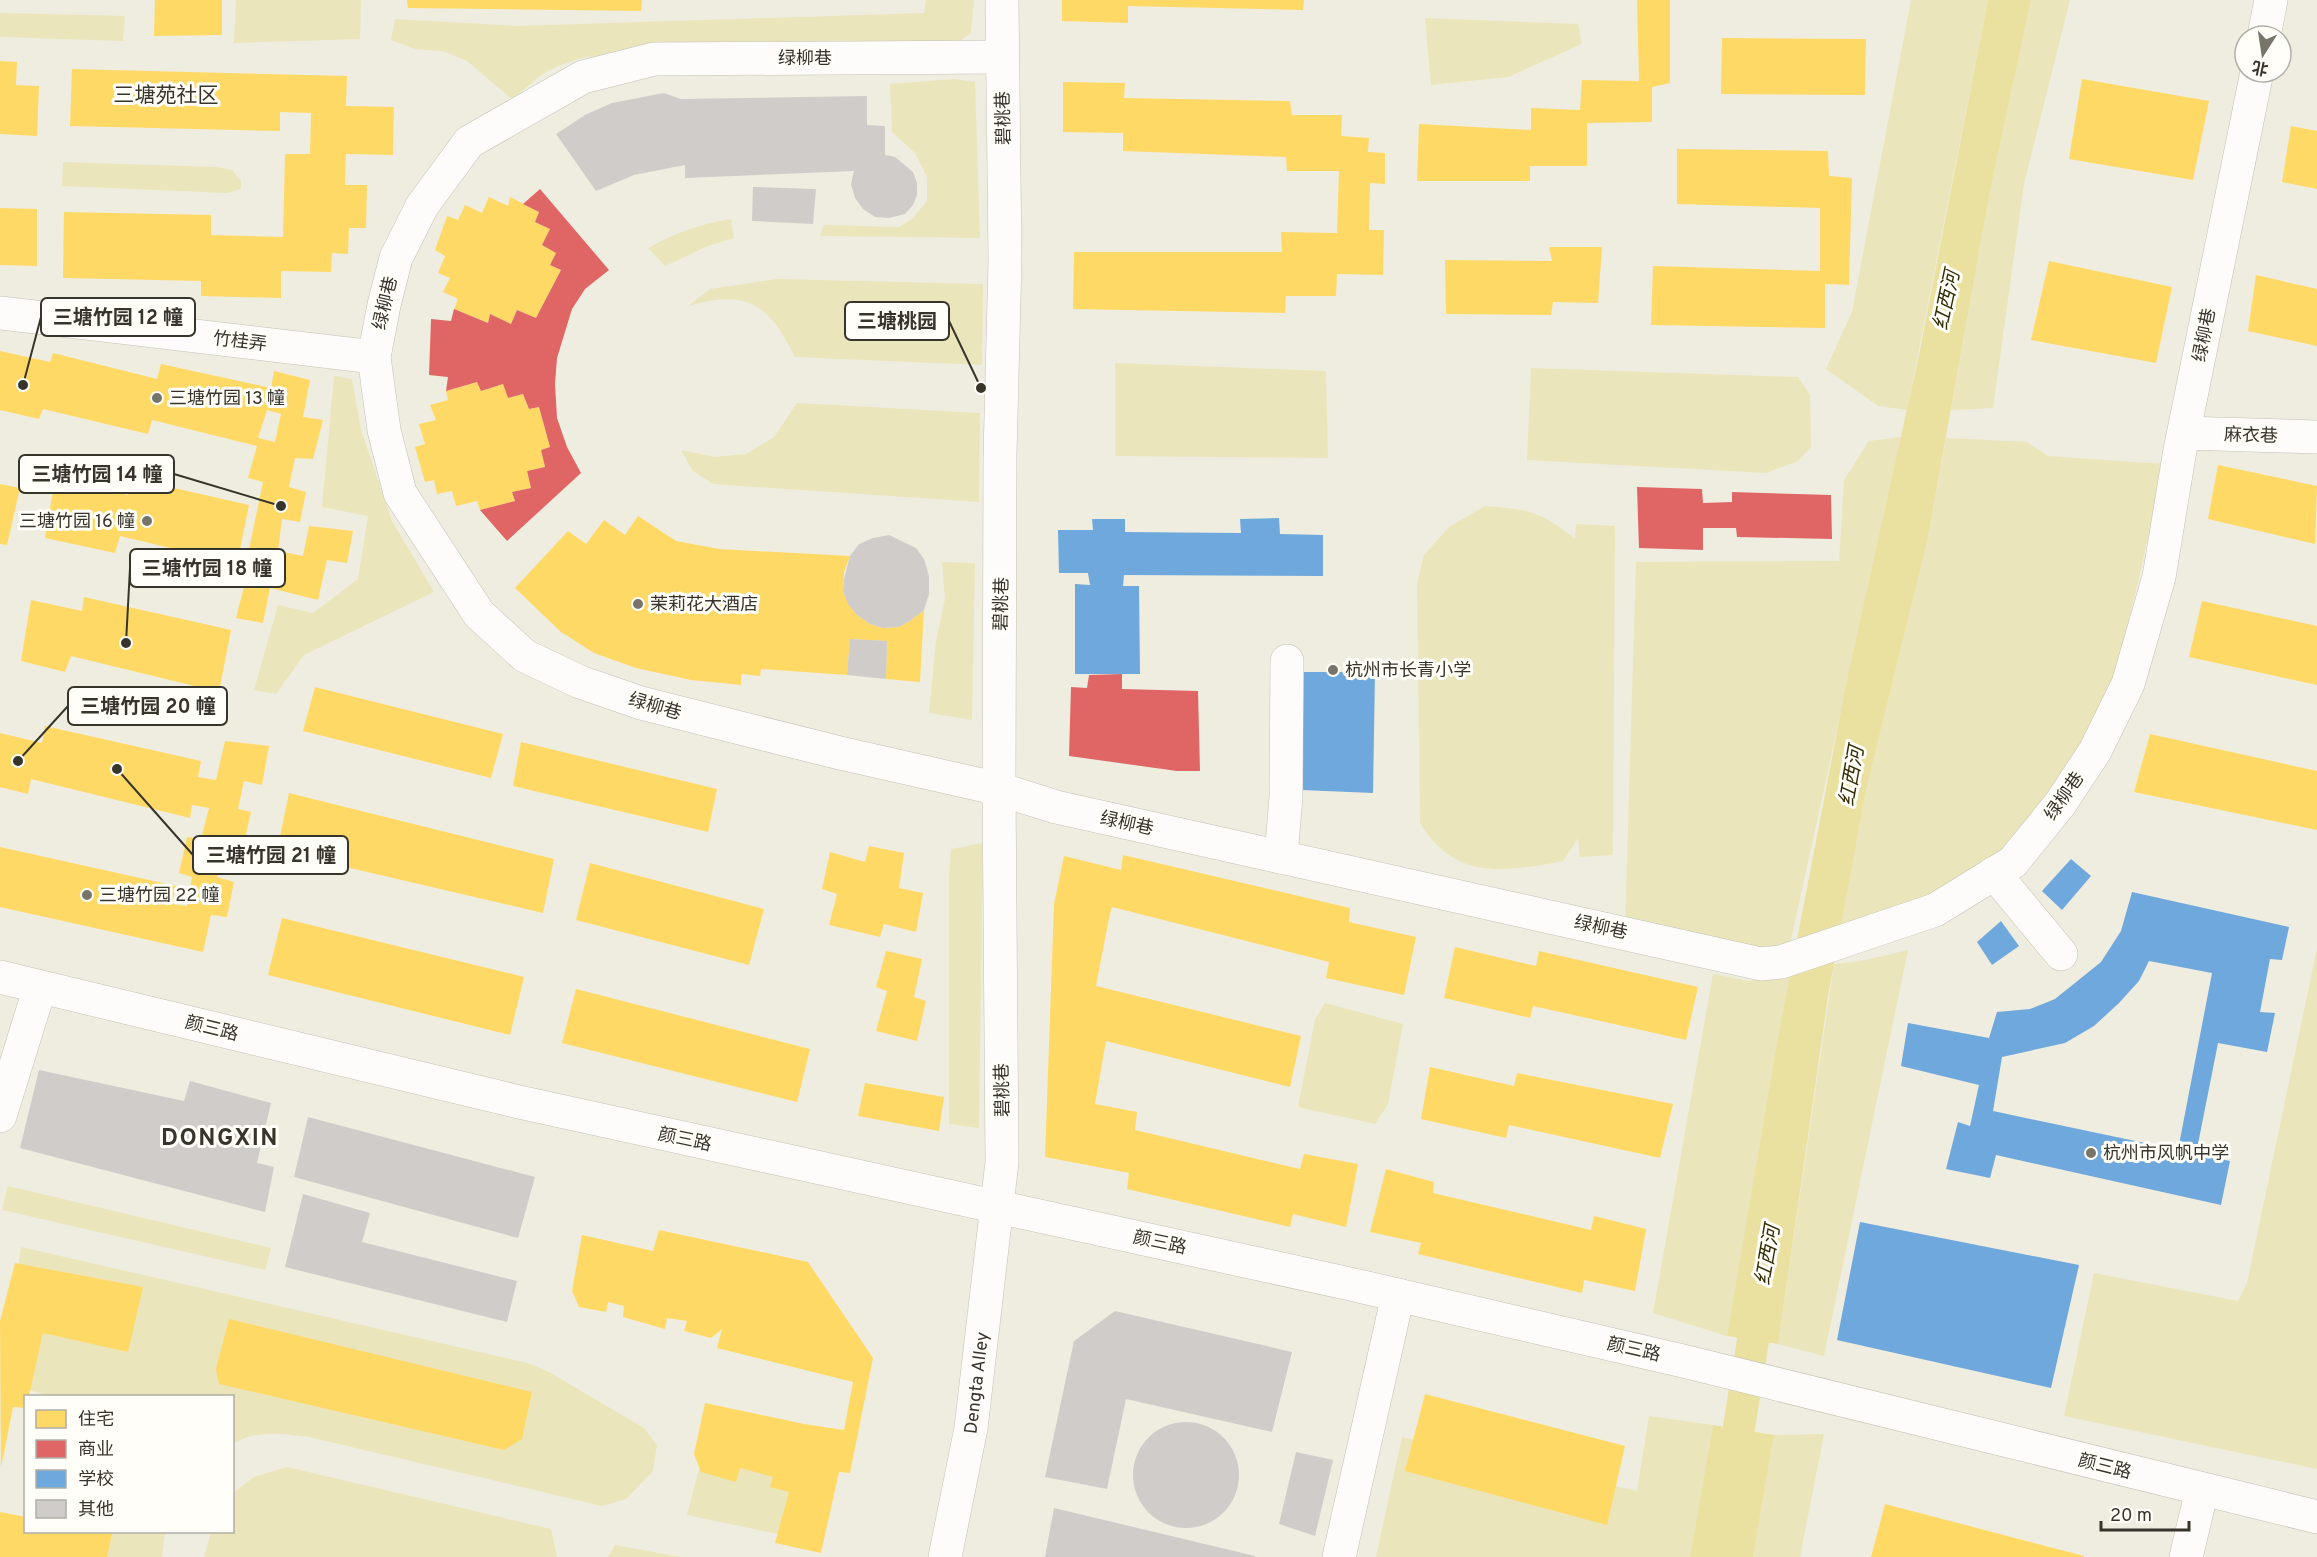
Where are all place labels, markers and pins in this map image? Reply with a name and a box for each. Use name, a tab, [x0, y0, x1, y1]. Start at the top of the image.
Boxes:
callout: 三塘竹园 12 幢	[41, 298, 195, 336]
callout: 三塘桃园	[845, 302, 949, 340]
place label: 三塘竹园 13 幢	[169, 388, 285, 411]
marker: 三塘竹园 13 幢	[150, 391, 164, 405]
callout: 三塘竹园 14 幢	[19, 455, 174, 493]
place label: 三塘竹园 16 幢	[19, 511, 135, 534]
marker: 三塘竹园 16 幢	[140, 514, 154, 528]
callout: 三塘竹园 18 幢	[130, 549, 285, 587]
place label: 茉莉花大酒店	[650, 594, 758, 617]
marker: 茉莉花大酒店	[631, 597, 645, 611]
place label: 杭州市长青小学	[1345, 660, 1471, 683]
marker: 杭州市长青小学	[1326, 663, 1340, 677]
callout: 三塘竹园 20 幢	[68, 687, 227, 725]
callout: 三塘竹园 21 幢	[193, 836, 348, 874]
place label: 三塘竹园 22 幢	[99, 885, 220, 908]
marker: 三塘竹园 22 幢	[80, 888, 94, 902]
place label: 杭州市风帆中学	[2103, 1143, 2229, 1166]
marker: 杭州市风帆中学	[2084, 1146, 2098, 1160]

